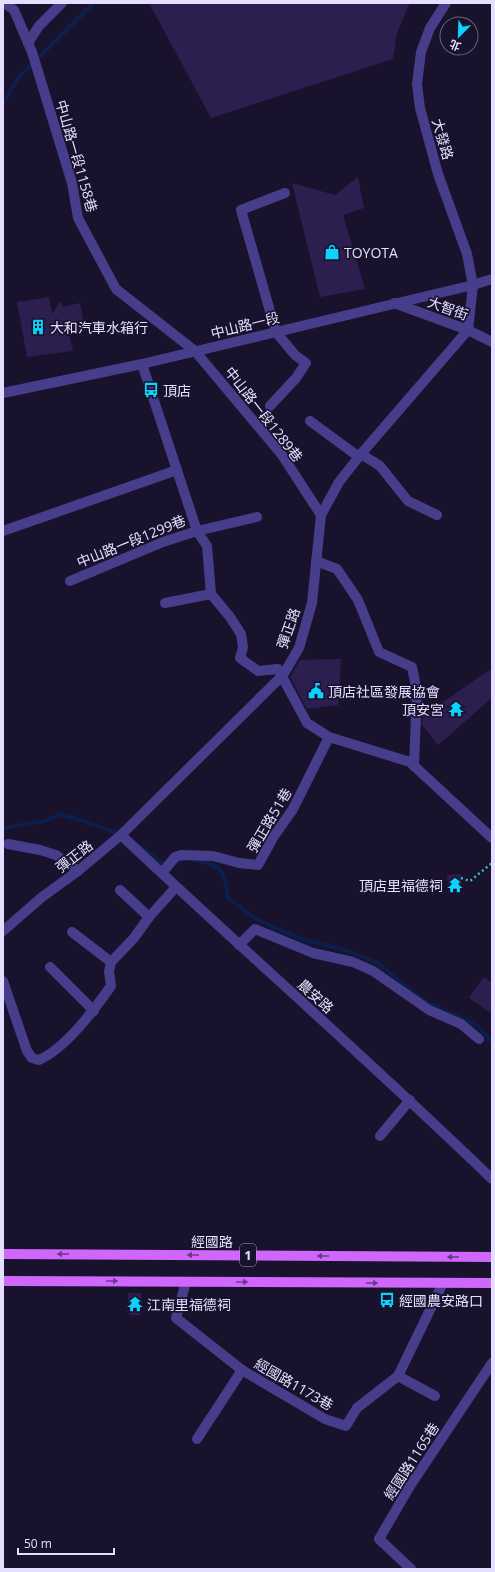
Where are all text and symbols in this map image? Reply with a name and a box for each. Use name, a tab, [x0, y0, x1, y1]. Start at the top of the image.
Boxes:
north arrow	[439, 16, 479, 56]
text: 北	[447, 37, 463, 55]
street label: 中山路一段1158巷	[52, 98, 102, 214]
street label: 大發路	[428, 116, 458, 162]
shop icon: TOYOTA	[323, 243, 341, 261]
place label: TOYOTA	[344, 243, 398, 262]
street label: 大智街	[425, 292, 471, 324]
street label: 中山路一段	[209, 307, 281, 343]
building icon: 大和汽車水箱行	[29, 318, 47, 336]
place label: 大和汽車水箱行	[50, 318, 148, 337]
street label: 中山路一段1289巷	[221, 362, 307, 466]
bus stop icon: 頂店	[142, 381, 160, 399]
place label: 頂店	[163, 381, 191, 400]
street label: 中山路一段1299巷	[74, 510, 188, 572]
street label: 彈正路	[272, 605, 304, 651]
public building icon: 頂店社區發展協會	[307, 682, 325, 700]
place label: 頂店社區發展協會	[328, 682, 440, 701]
place label: 頂安宮	[402, 700, 444, 719]
temple icon: 頂安宮	[447, 700, 465, 718]
street label: 彈正路51巷	[242, 784, 296, 856]
street label: 彈正路	[52, 836, 96, 876]
place label: 頂店里福德祠	[359, 876, 443, 895]
temple icon: 頂店里福德祠	[446, 876, 464, 894]
street label: 農安路	[294, 975, 338, 1017]
street label: 經國路	[191, 1232, 233, 1251]
road number: 1	[240, 1244, 256, 1266]
one-way arrow	[56, 1251, 69, 1257]
one-way arrow	[186, 1252, 199, 1258]
one-way arrow	[316, 1253, 329, 1259]
one-way arrow	[446, 1254, 459, 1260]
one-way arrow	[106, 1278, 118, 1285]
one-way arrow	[236, 1279, 249, 1285]
one-way arrow	[366, 1280, 379, 1286]
bus stop icon: 經國農安路口	[378, 1291, 396, 1309]
place label: 經國農安路口	[399, 1291, 483, 1310]
temple icon: 江南里福德祠	[126, 1295, 144, 1313]
place label: 江南里福德祠	[147, 1295, 231, 1314]
street label: 經國路1173巷	[251, 1354, 337, 1414]
street label: 經國路1165巷	[379, 1419, 443, 1503]
scale bar	[18, 1530, 114, 1556]
text: 50 m	[24, 1535, 52, 1552]

